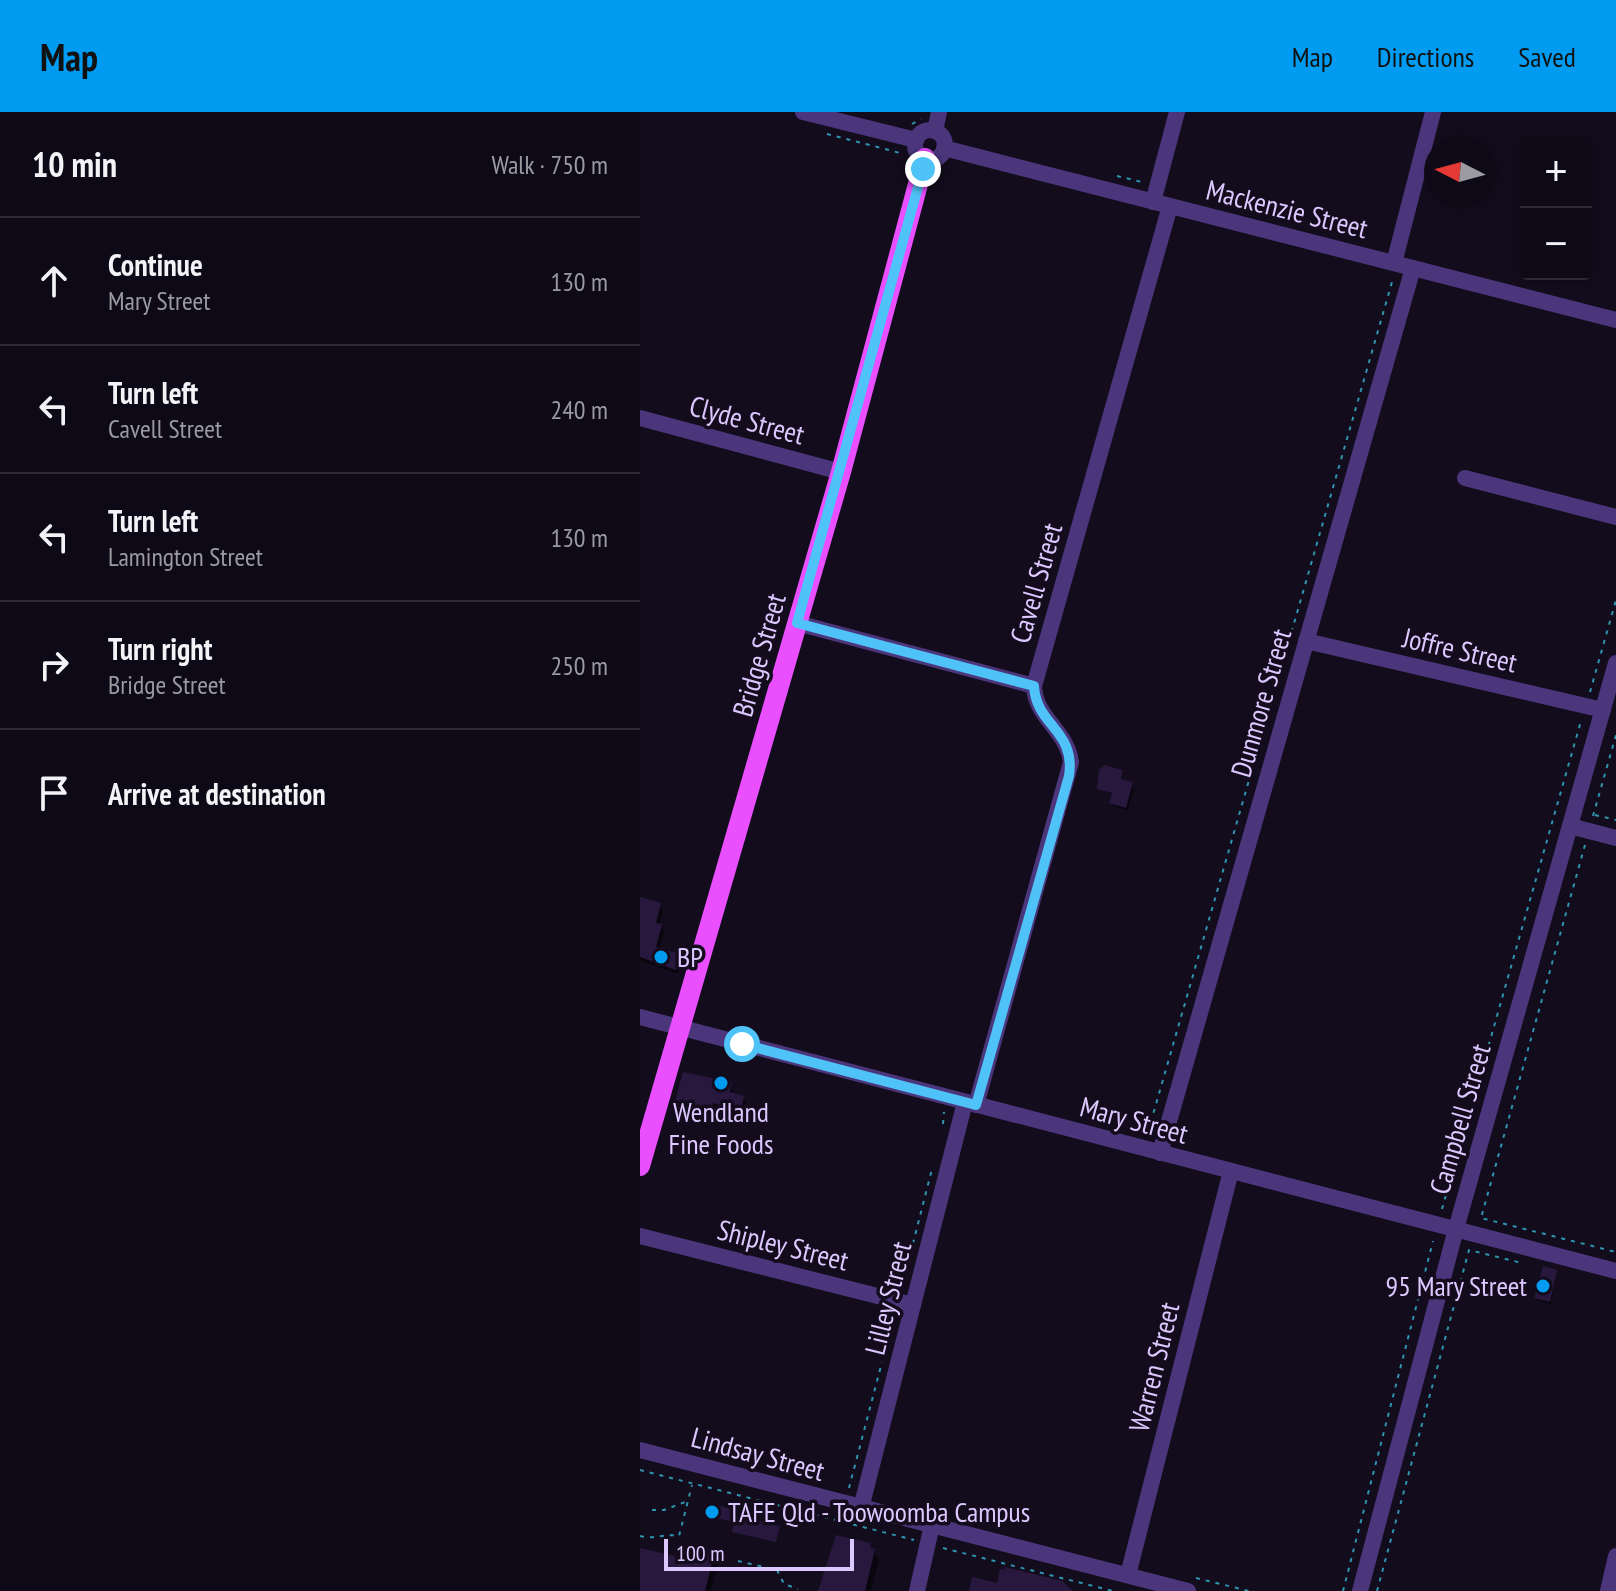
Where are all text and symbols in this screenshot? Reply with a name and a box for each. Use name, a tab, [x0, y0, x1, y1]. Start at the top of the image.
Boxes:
text: Map	[40, 32, 98, 81]
text: Map	[1292, 38, 1333, 75]
text: Directions	[1377, 38, 1474, 75]
text: Saved	[1518, 38, 1576, 75]
north arrow	[1424, 136, 1496, 208]
map controls	[1520, 136, 1592, 280]
button: +	[1520, 136, 1592, 208]
text: 10 min	[32, 142, 117, 186]
text: Walk · 750 m	[491, 148, 608, 181]
route end	[905, 151, 941, 187]
street label: Mackenzie Street	[1203, 171, 1372, 247]
button: −	[1520, 208, 1592, 280]
text: Continue	[108, 245, 203, 284]
icon: ahead	[32, 259, 76, 303]
text: 130 m	[550, 265, 608, 298]
text: Mary Street	[108, 284, 210, 317]
text: Turn left	[108, 373, 198, 412]
street label: Clyde Street	[686, 386, 809, 453]
icon: left	[32, 387, 76, 431]
text: 240 m	[550, 393, 608, 426]
text: Cavell Street	[108, 412, 222, 445]
text: Turn left	[108, 501, 198, 540]
icon: left	[32, 515, 76, 559]
street label: Cavell Street	[1001, 518, 1070, 647]
text: 130 m	[550, 521, 608, 554]
text: Lamington Street	[108, 540, 263, 573]
street label: Bridge Street	[723, 589, 794, 721]
street label: Joffre Street	[1398, 618, 1521, 681]
street label: Dunmore Street	[1222, 624, 1299, 781]
text: Turn right	[108, 629, 212, 668]
icon: right	[32, 643, 76, 687]
text: 250 m	[550, 649, 608, 682]
text: Bridge Street	[108, 668, 226, 701]
icon: arrive	[32, 771, 76, 815]
text: Arrive at destination	[108, 774, 326, 813]
place label: BP	[677, 938, 703, 975]
marker: BP	[652, 948, 670, 966]
route start	[724, 1026, 760, 1062]
street label: Campbell Street	[1420, 1039, 1499, 1198]
marker: Wendland Fine Foods	[712, 1074, 730, 1092]
street label: Mary Street	[1076, 1087, 1192, 1152]
place label: Wendland Fine Foods	[669, 1093, 773, 1162]
street label: Shipley Street	[714, 1210, 853, 1279]
street label: Lilley Street	[856, 1237, 920, 1358]
place label: 95 Mary Street	[1386, 1267, 1527, 1304]
marker: 95 Mary Street	[1534, 1277, 1552, 1295]
street label: Warren Street	[1120, 1298, 1188, 1435]
street label: Lindsay Street	[687, 1418, 829, 1489]
place label: TAFE Qld - Toowoomba Campus	[728, 1493, 1030, 1530]
marker: TAFE Qld - Toowoomba Campus	[703, 1503, 721, 1521]
scale bar	[664, 1535, 854, 1571]
text: 100 m	[676, 1539, 725, 1567]

